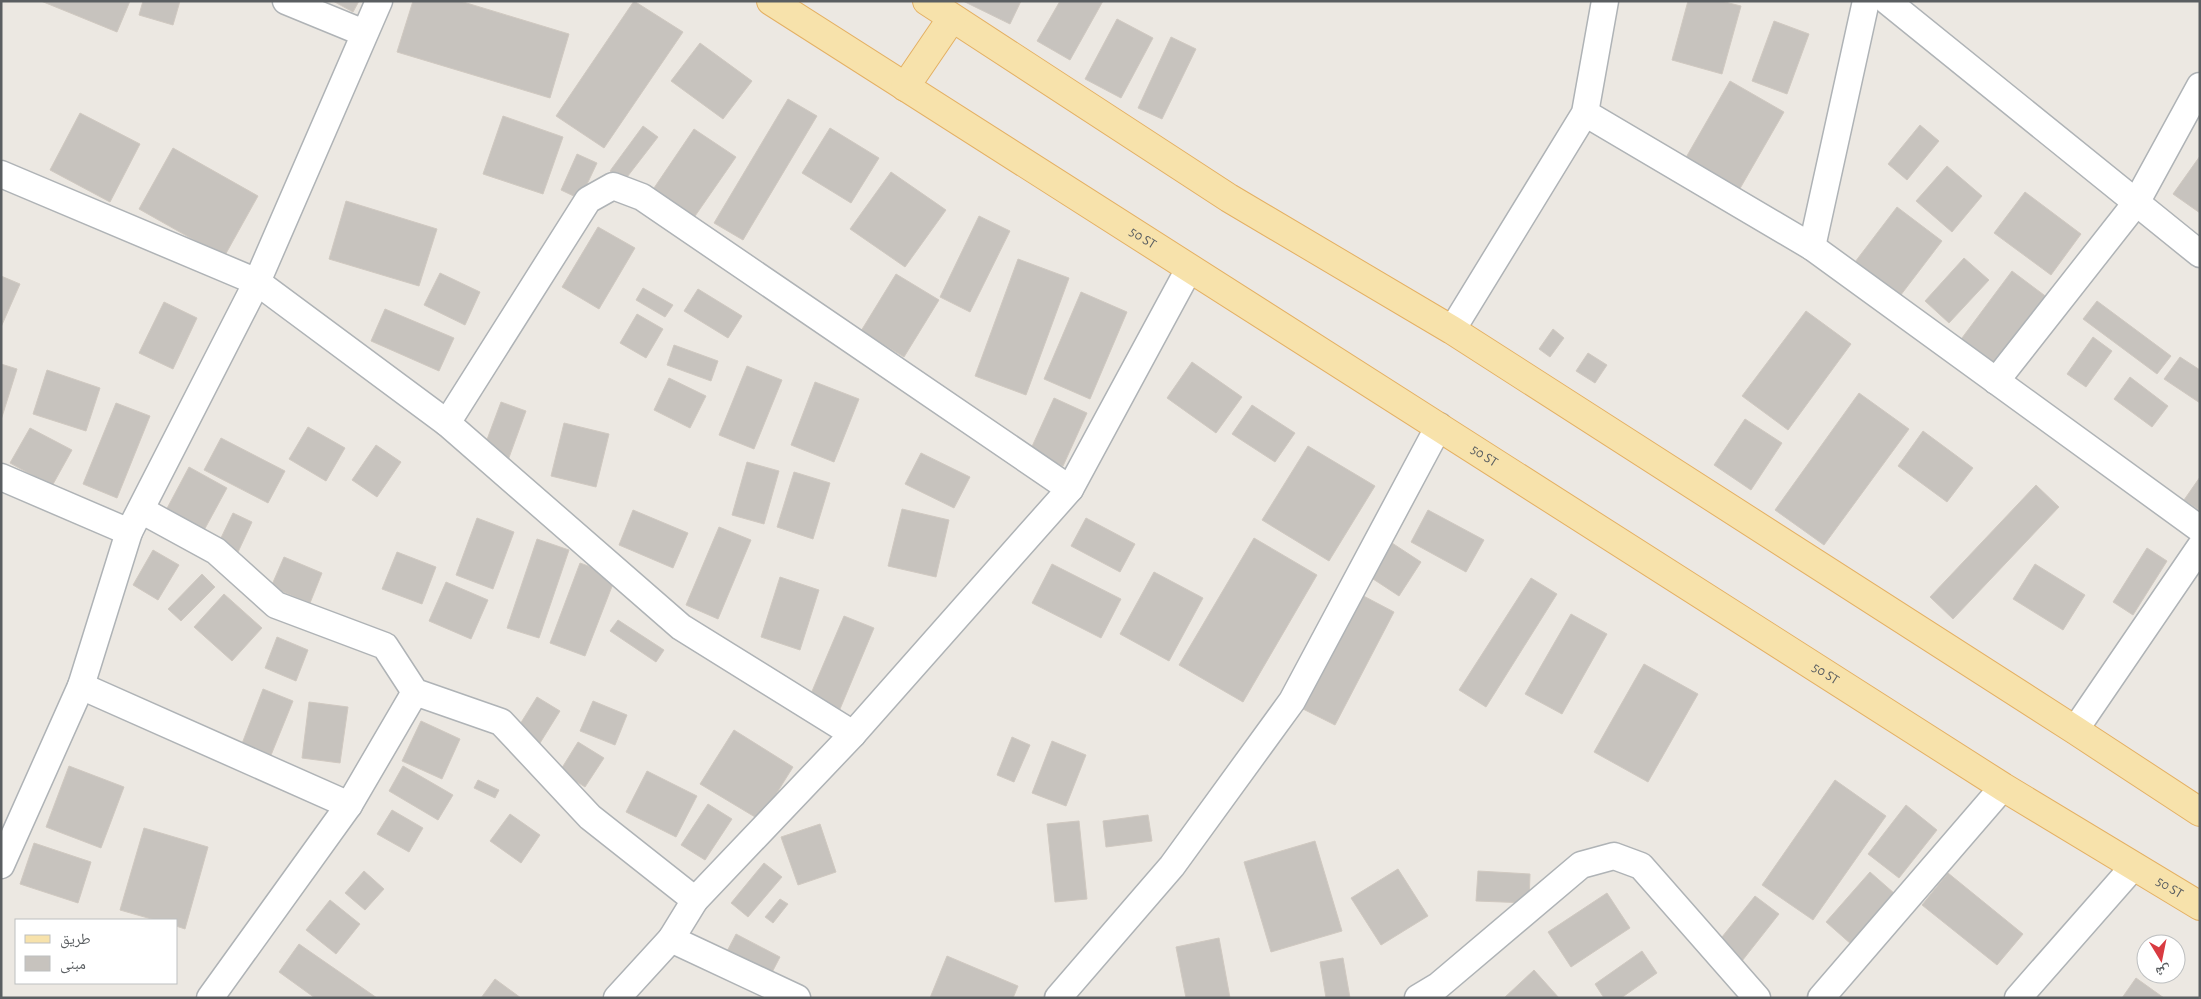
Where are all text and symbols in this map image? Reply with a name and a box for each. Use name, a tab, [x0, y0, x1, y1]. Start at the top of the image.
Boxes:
street label: 50 ST	[1127, 225, 1159, 252]
street label: 50 ST	[1468, 442, 1500, 470]
street label: 50 ST	[1810, 660, 1842, 688]
street label: 50 ST	[2154, 874, 2186, 901]
legend	[15, 919, 178, 984]
text: طريق	[60, 932, 91, 949]
north arrow	[2136, 934, 2186, 984]
text: مبنى	[60, 957, 86, 974]
text: ش	[2154, 962, 2172, 979]

